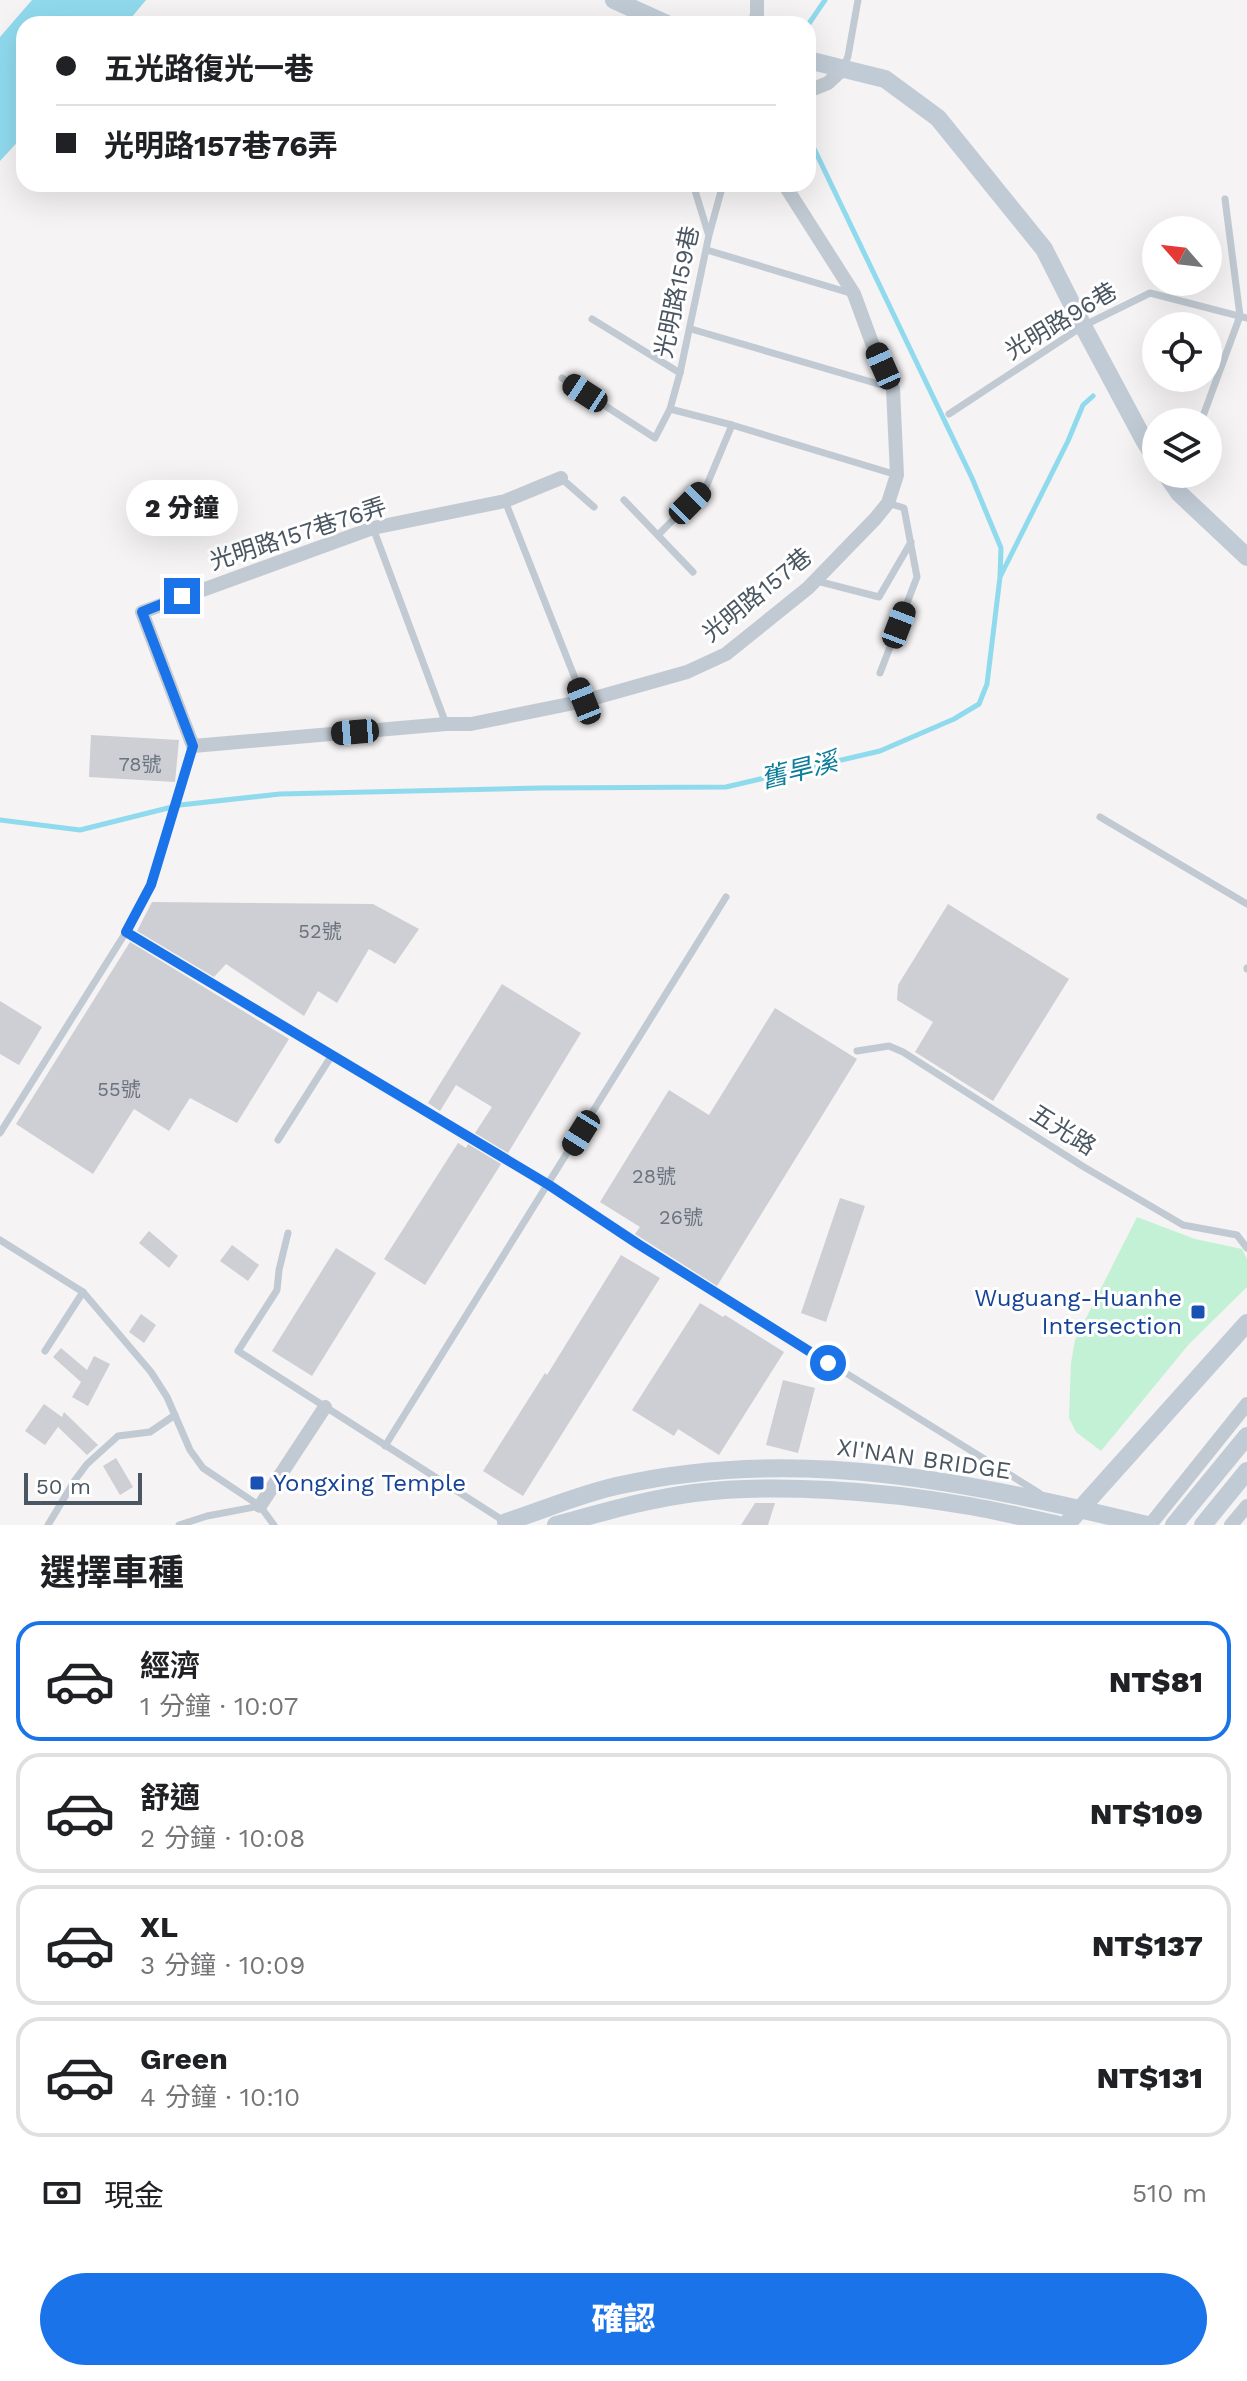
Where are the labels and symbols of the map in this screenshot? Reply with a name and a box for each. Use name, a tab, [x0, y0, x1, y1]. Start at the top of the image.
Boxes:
north arrow	[1142, 216, 1222, 296]
street label: 光明路159巷	[649, 223, 705, 361]
street label: 光明路96巷	[1000, 277, 1122, 365]
car	[862, 339, 904, 393]
car	[558, 370, 612, 416]
car	[665, 478, 715, 528]
callout: 2 分鐘	[126, 480, 238, 536]
street label: 光明路157巷76弄	[206, 492, 390, 576]
street label: 光明路157巷	[697, 542, 817, 648]
route end	[164, 578, 200, 614]
car	[879, 598, 919, 652]
car	[564, 674, 604, 728]
car	[330, 718, 380, 746]
water label: 舊旱溪	[758, 745, 844, 794]
house number: 78號	[118, 752, 162, 776]
house number: 52號	[298, 919, 342, 943]
house number: 55號	[97, 1077, 141, 1101]
street label: 五光路	[1025, 1099, 1101, 1161]
car	[558, 1106, 604, 1160]
house number: 28號	[632, 1164, 676, 1188]
house number: 26號	[659, 1205, 703, 1229]
place label: Wuguang-Huanhe Intersection	[974, 1284, 1182, 1340]
marker: Wuguang-Huanhe Intersection	[1189, 1303, 1207, 1321]
route start	[810, 1345, 846, 1381]
street label: XI'NAN BRIDGE	[835, 1433, 1013, 1485]
scale bar	[24, 1469, 142, 1505]
place label: Yongxing Temple	[273, 1469, 466, 1497]
marker: Yongxing Temple	[248, 1474, 266, 1492]

